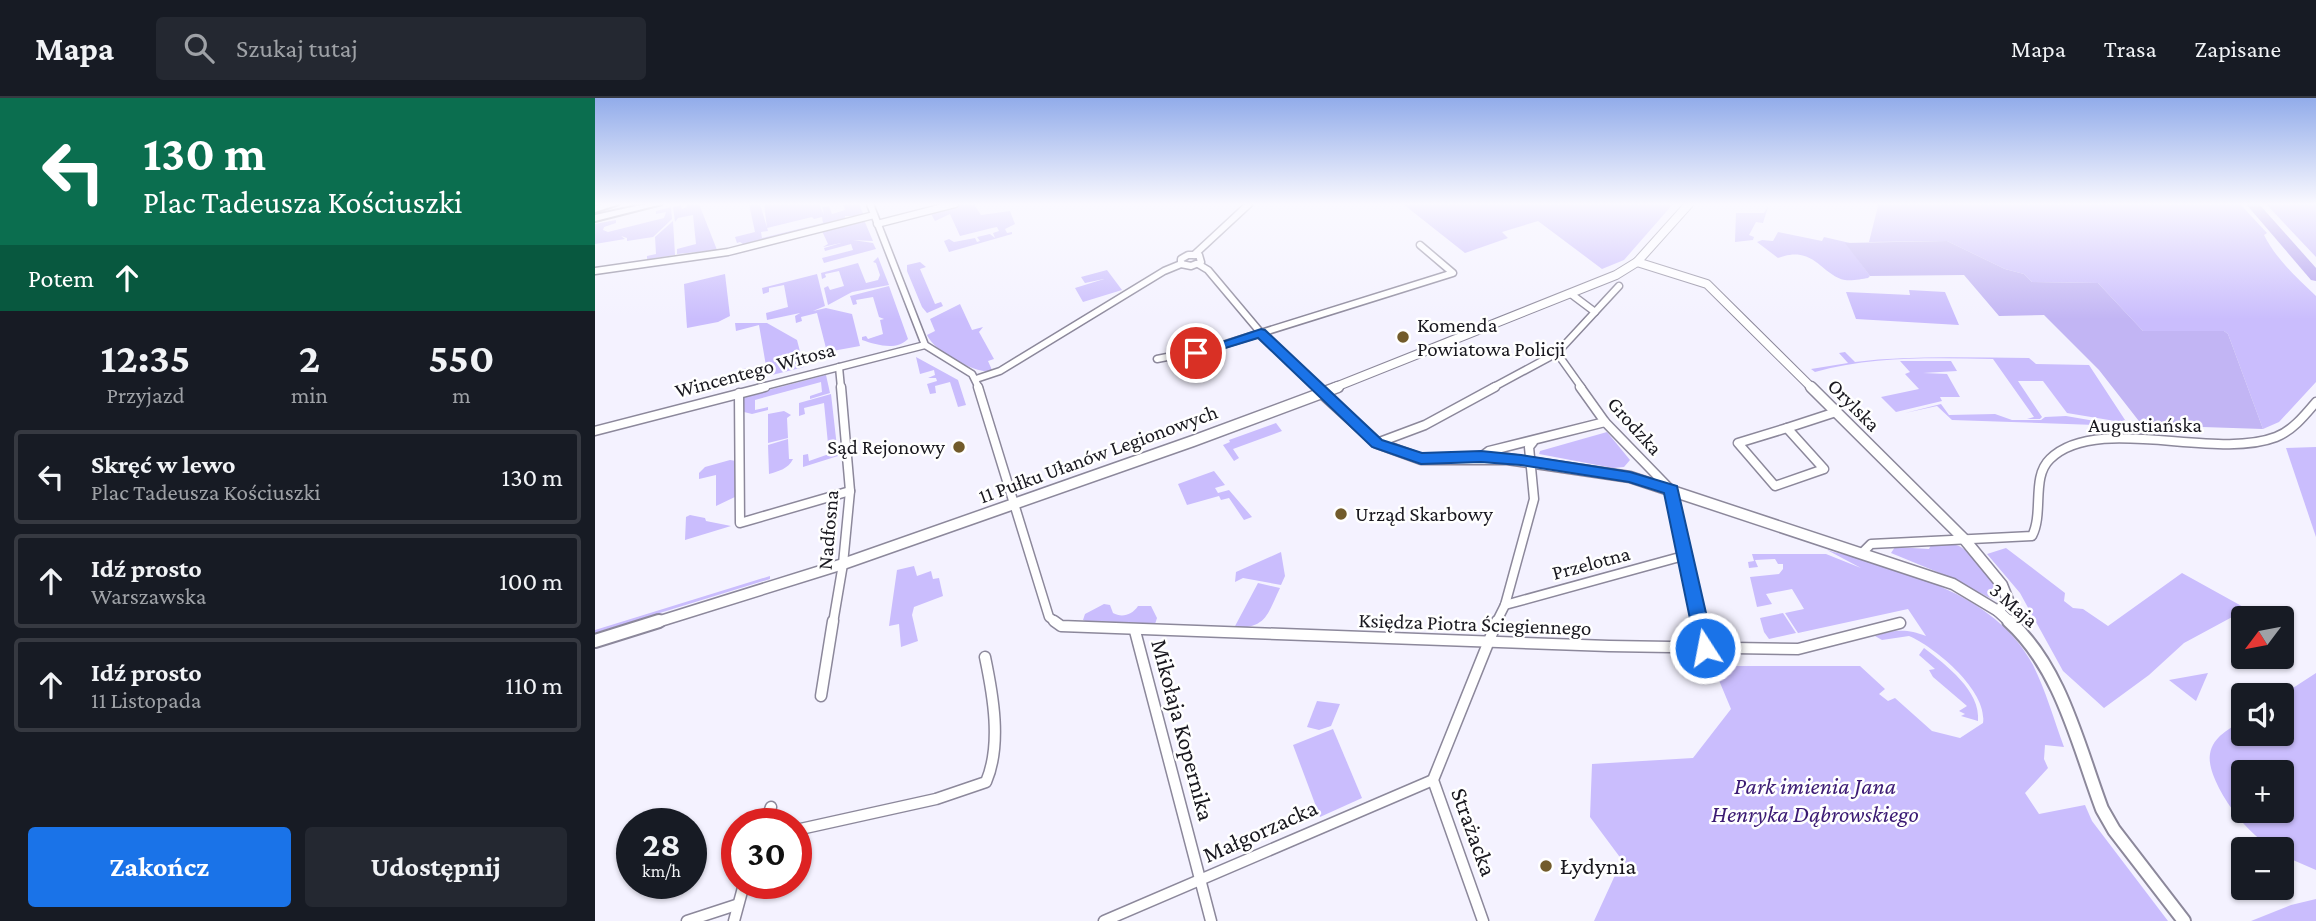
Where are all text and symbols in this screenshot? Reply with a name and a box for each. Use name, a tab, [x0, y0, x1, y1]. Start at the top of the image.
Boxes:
search box	[156, 17, 646, 80]
icon: search	[180, 29, 218, 67]
text: Mapa	[35, 30, 114, 67]
text: Szukaj tutaj	[236, 34, 358, 63]
text: Mapa	[2011, 35, 2066, 62]
text: Trasa	[2104, 35, 2157, 62]
text: Zapisane	[2195, 35, 2281, 62]
icon: left	[28, 126, 119, 217]
text: 130 m	[143, 126, 266, 181]
text: Plac Tadeusza Kościuszki	[143, 184, 462, 220]
icon: ahead	[108, 259, 146, 297]
text: Potem	[28, 264, 94, 293]
place label: Komenda Powiatowa Policji	[1417, 313, 1566, 361]
pin	[1166, 323, 1226, 383]
marker: Komenda Powiatowa Policji	[1395, 329, 1411, 345]
text: 12:35	[101, 334, 190, 381]
text: 2	[299, 334, 320, 381]
text: 550	[428, 334, 494, 381]
icon: arrive	[1177, 334, 1215, 372]
street label: Wincentego Witosa	[672, 337, 838, 403]
street label: Orylska	[1823, 374, 1886, 437]
text: Przyjazd	[106, 382, 185, 408]
text: min	[291, 382, 328, 408]
text: m	[452, 382, 471, 408]
street label: Grodzka	[1603, 392, 1668, 460]
street label: 11 Pułku Ułanów Legionowych	[975, 400, 1221, 508]
street label: Augustiańska	[2088, 413, 2202, 437]
place label: Sąd Rejonowy	[827, 435, 945, 459]
marker: Sąd Rejonowy	[951, 439, 967, 455]
text: Skręć w lewo	[91, 450, 236, 479]
icon: left	[32, 458, 70, 496]
text: 130 m	[502, 463, 563, 492]
text: Plac Tadeusza Kościuszki	[91, 479, 321, 505]
street label: Nadfosna	[813, 489, 843, 571]
place label: Urząd Skarbowy	[1355, 502, 1493, 526]
marker: Urząd Skarbowy	[1333, 506, 1349, 522]
street label: Przelotna	[1549, 541, 1633, 585]
text: Idź prosto	[91, 554, 202, 583]
icon: ahead	[32, 562, 70, 600]
text: 100 m	[499, 567, 563, 596]
street label: 3 Maja	[1985, 578, 2043, 633]
text: Warszawska	[91, 583, 206, 609]
north arrow	[2231, 606, 2294, 668]
map controls	[2231, 606, 2294, 900]
street label: Księdza Piotra Ściegiennego	[1358, 608, 1592, 640]
position arrow	[1668, 611, 1742, 685]
street label: Mikołaja Kopernika	[1146, 636, 1221, 824]
text: Idź prosto	[91, 658, 202, 687]
icon: ahead	[32, 666, 70, 704]
text: 110 m	[505, 671, 563, 700]
button: sound	[2231, 683, 2294, 746]
text: 11 Listopada	[91, 687, 201, 713]
button: +	[2231, 760, 2294, 823]
park label: Park imienia Jana Henryka Dąbrowskiego	[1711, 772, 1919, 827]
street label: Strażacka	[1446, 784, 1503, 880]
street label: Małgorzacka	[1198, 793, 1321, 868]
speed limit sign: 30	[721, 808, 812, 899]
text: 28	[642, 825, 681, 864]
button: Zakończ	[28, 827, 291, 907]
button: Udostępnij	[305, 827, 567, 907]
button: −	[2231, 837, 2294, 900]
place label: Łydynia	[1560, 852, 1636, 879]
marker: Łydynia	[1538, 858, 1554, 874]
text: km/h	[642, 861, 681, 881]

